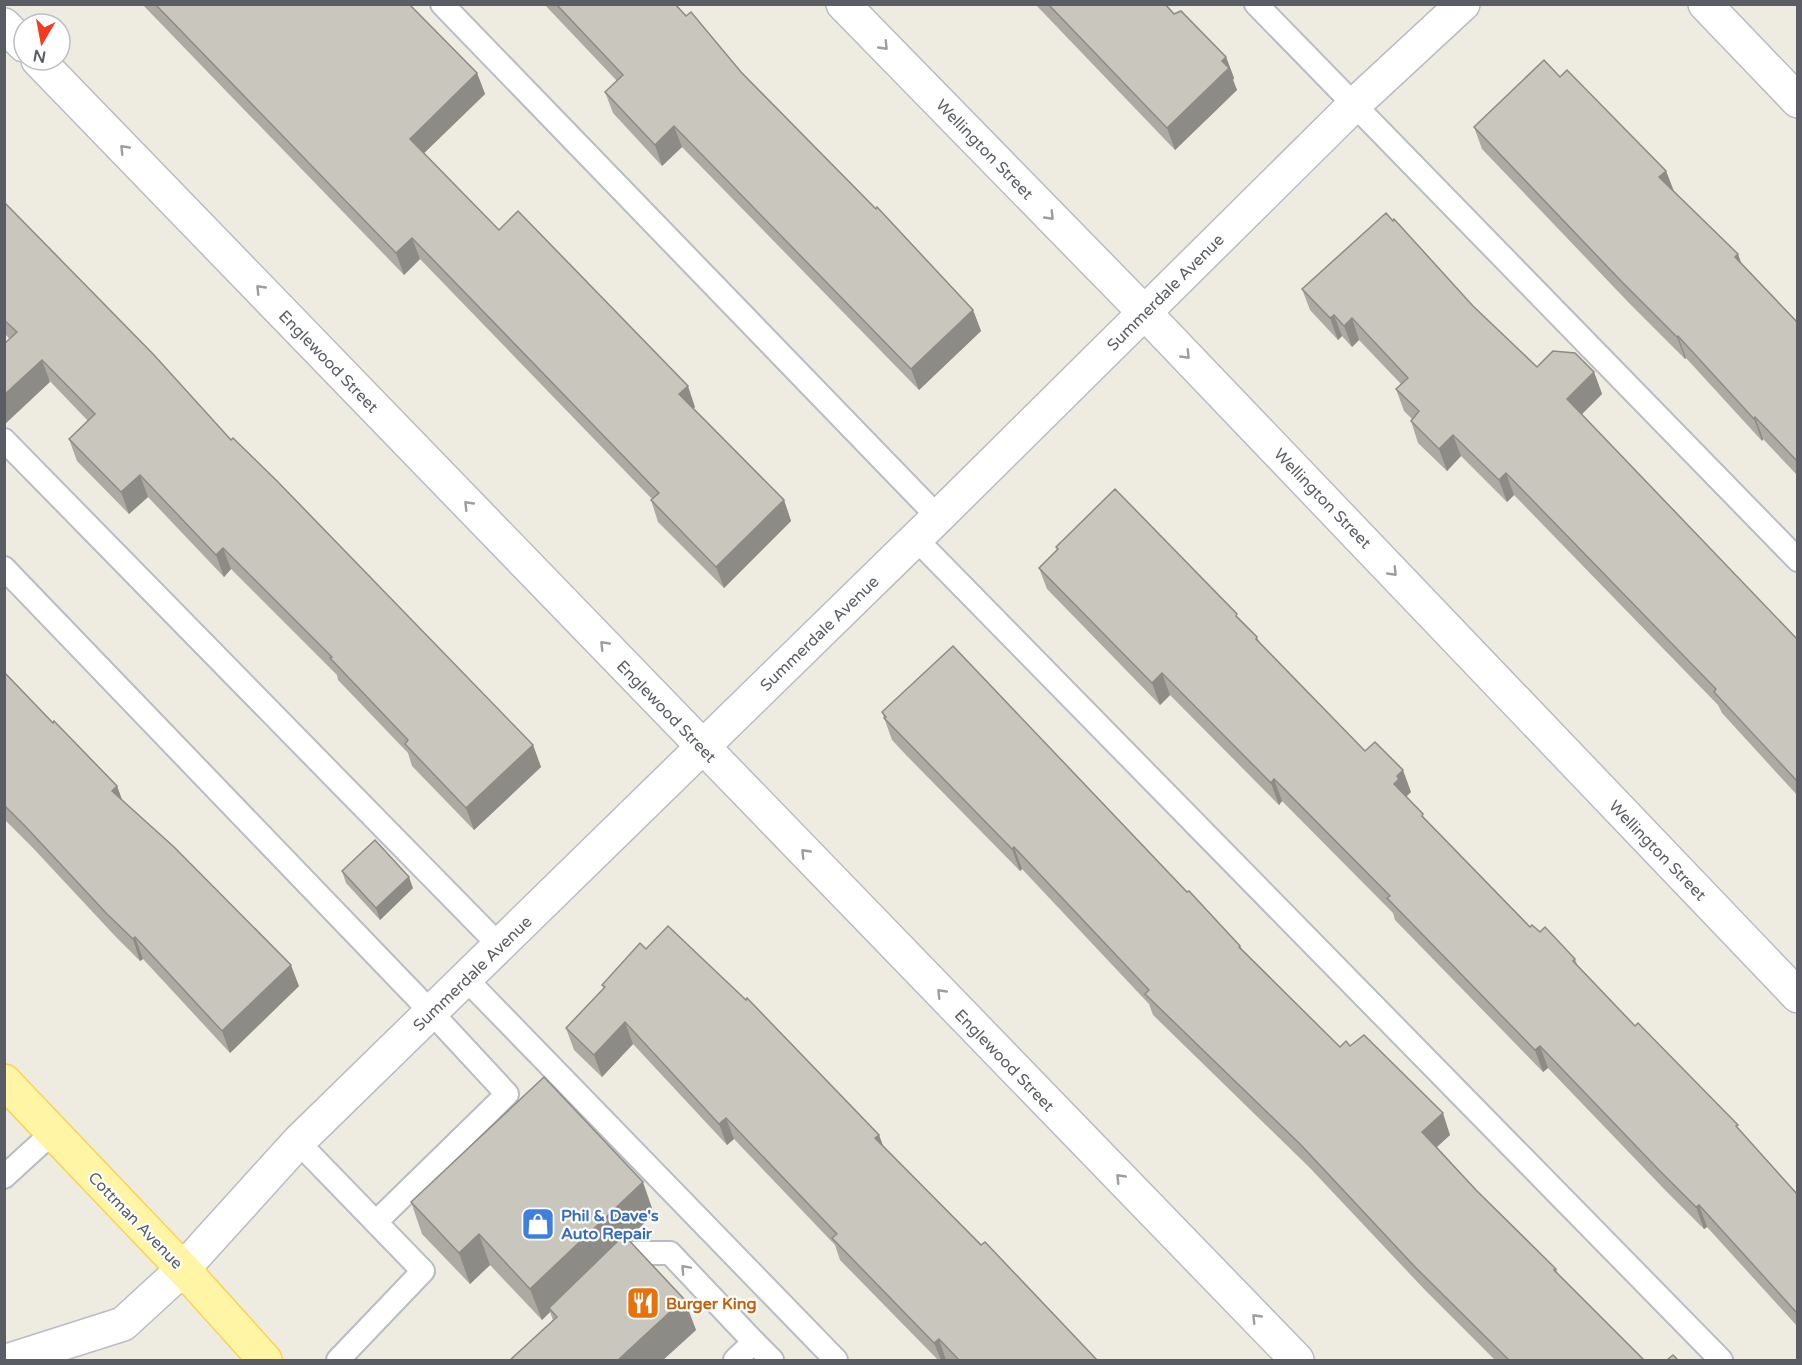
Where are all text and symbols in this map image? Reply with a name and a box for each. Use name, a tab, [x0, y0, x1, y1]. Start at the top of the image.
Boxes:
north arrow	[12, 12, 72, 72]
one-way arrow	[877, 39, 888, 50]
text: N	[32, 45, 48, 67]
street label: Wellington Street	[931, 95, 1037, 204]
one-way arrow	[121, 145, 132, 156]
one-way arrow	[1043, 208, 1054, 219]
street label: Summerdale Avenue	[1103, 230, 1228, 355]
one-way arrow	[256, 286, 267, 297]
street label: Englewood Street	[274, 306, 382, 417]
one-way arrow	[1179, 349, 1190, 359]
street label: Wellington Street	[1269, 444, 1375, 553]
one-way arrow	[464, 501, 475, 511]
one-way arrow	[1386, 565, 1397, 576]
street label: Summerdale Avenue	[756, 572, 883, 696]
one-way arrow	[600, 642, 611, 653]
street label: Englewood Street	[612, 656, 720, 767]
street label: Wellington Street	[1604, 796, 1710, 905]
one-way arrow	[801, 850, 812, 860]
street label: Summerdale Avenue	[409, 912, 536, 1036]
one-way arrow	[937, 990, 948, 1001]
street label: Englewood Street	[950, 1005, 1058, 1116]
street label: Cottman Avenue	[84, 1168, 187, 1274]
one-way arrow	[1117, 1175, 1128, 1186]
shop icon: Phil & Dave's Auto Repair	[520, 1206, 556, 1242]
place label: Phil & Dave's Auto Repair	[561, 1206, 659, 1244]
one-way arrow	[682, 1266, 693, 1277]
restaurant icon: Burger King	[625, 1285, 661, 1321]
place label: Burger King	[666, 1294, 757, 1314]
one-way arrow	[1252, 1315, 1263, 1325]

